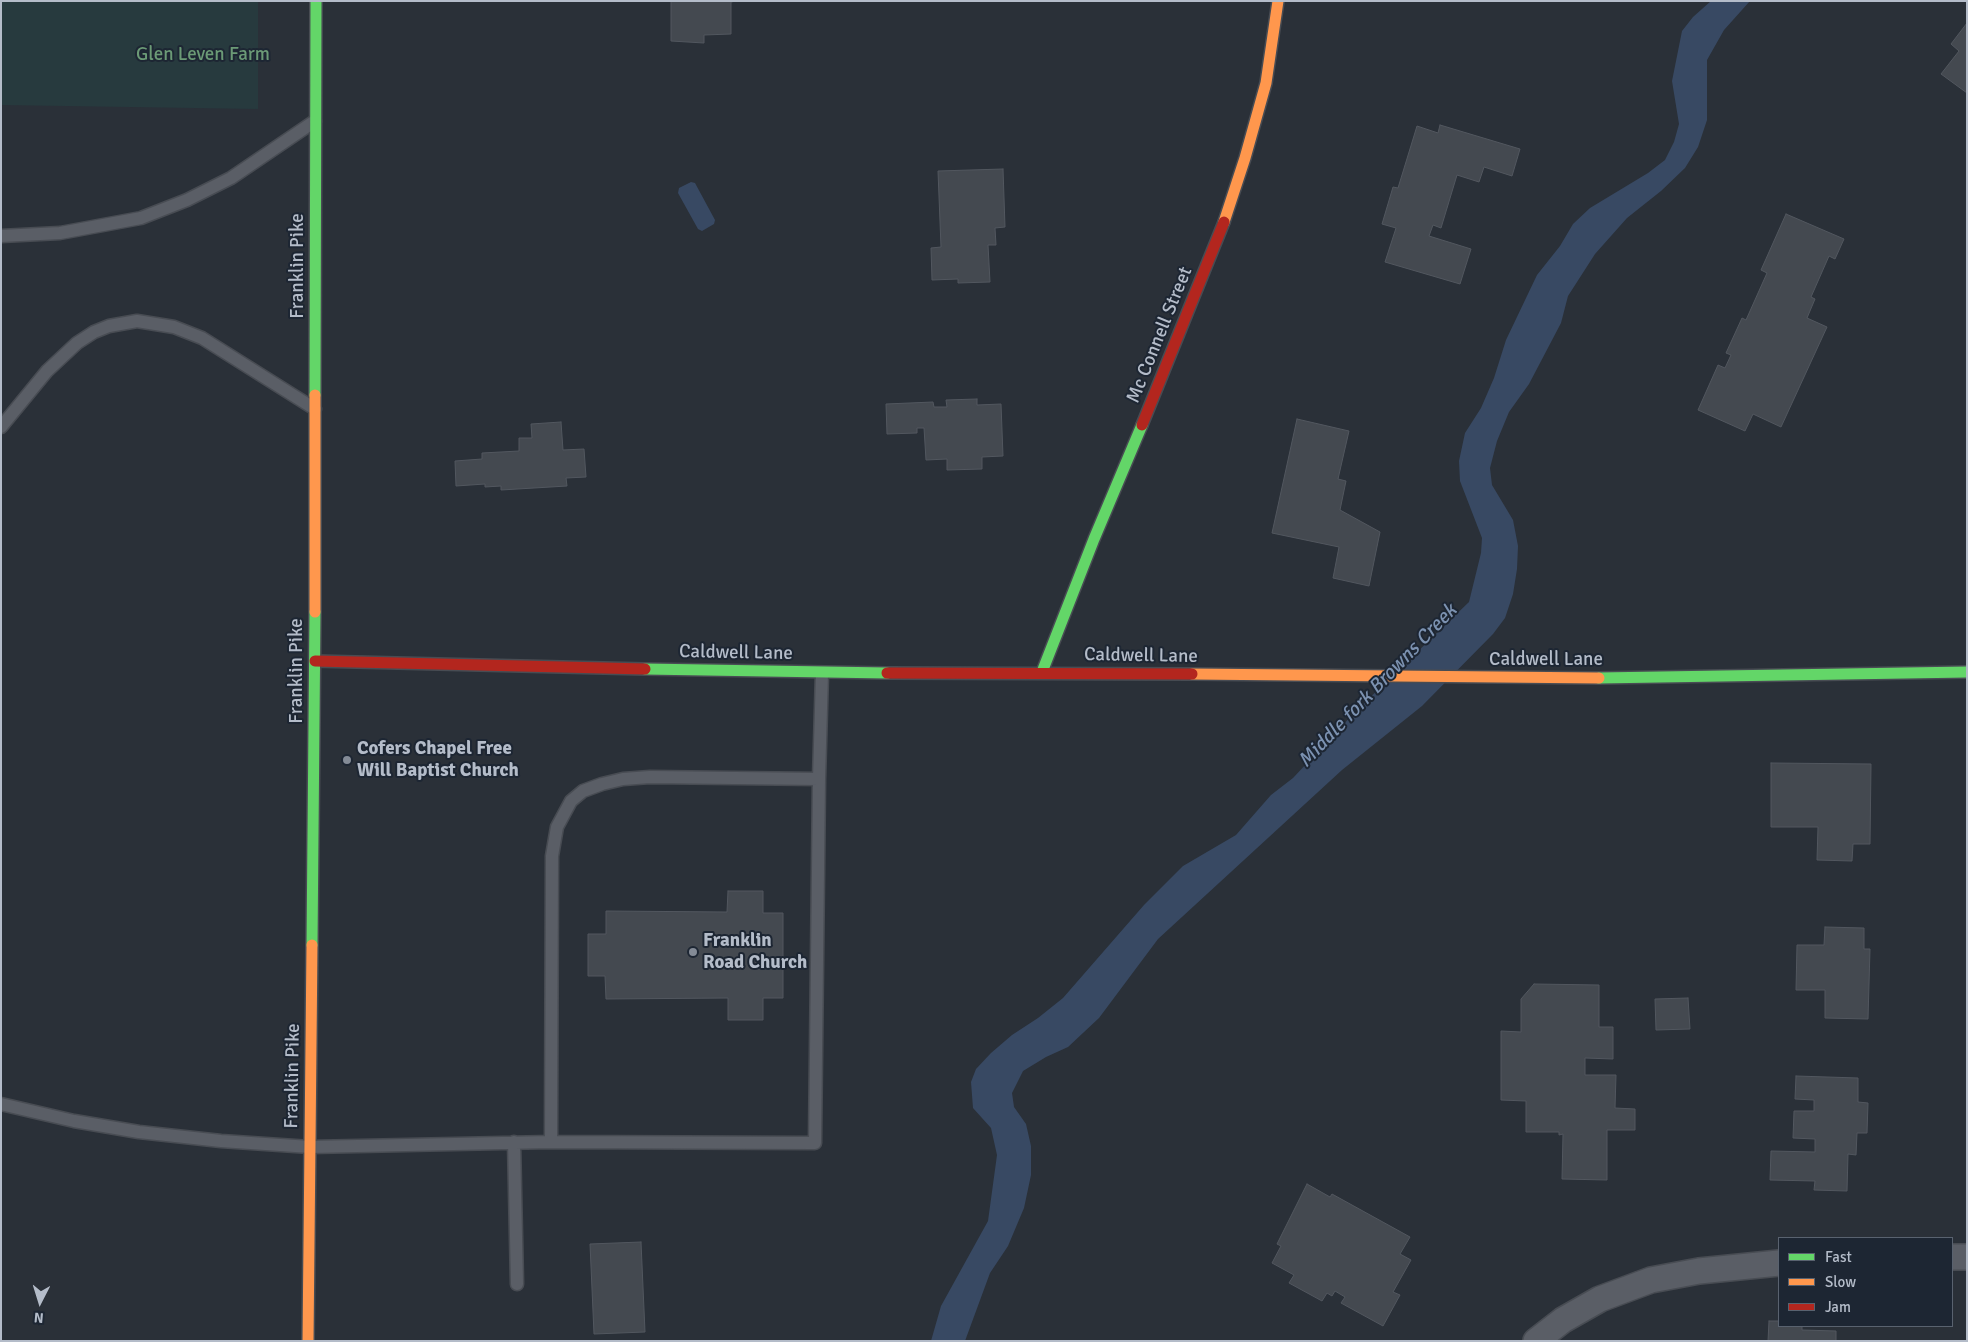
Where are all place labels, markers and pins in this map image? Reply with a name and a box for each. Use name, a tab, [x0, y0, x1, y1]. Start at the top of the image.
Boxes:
place label: Cofers Chapel Free Will Baptist Church	[357, 738, 519, 782]
marker: Cofers Chapel Free Will Baptist Church	[341, 754, 353, 766]
place label: Franklin Road Church	[703, 930, 807, 974]
marker: Franklin Road Church	[687, 946, 699, 958]

